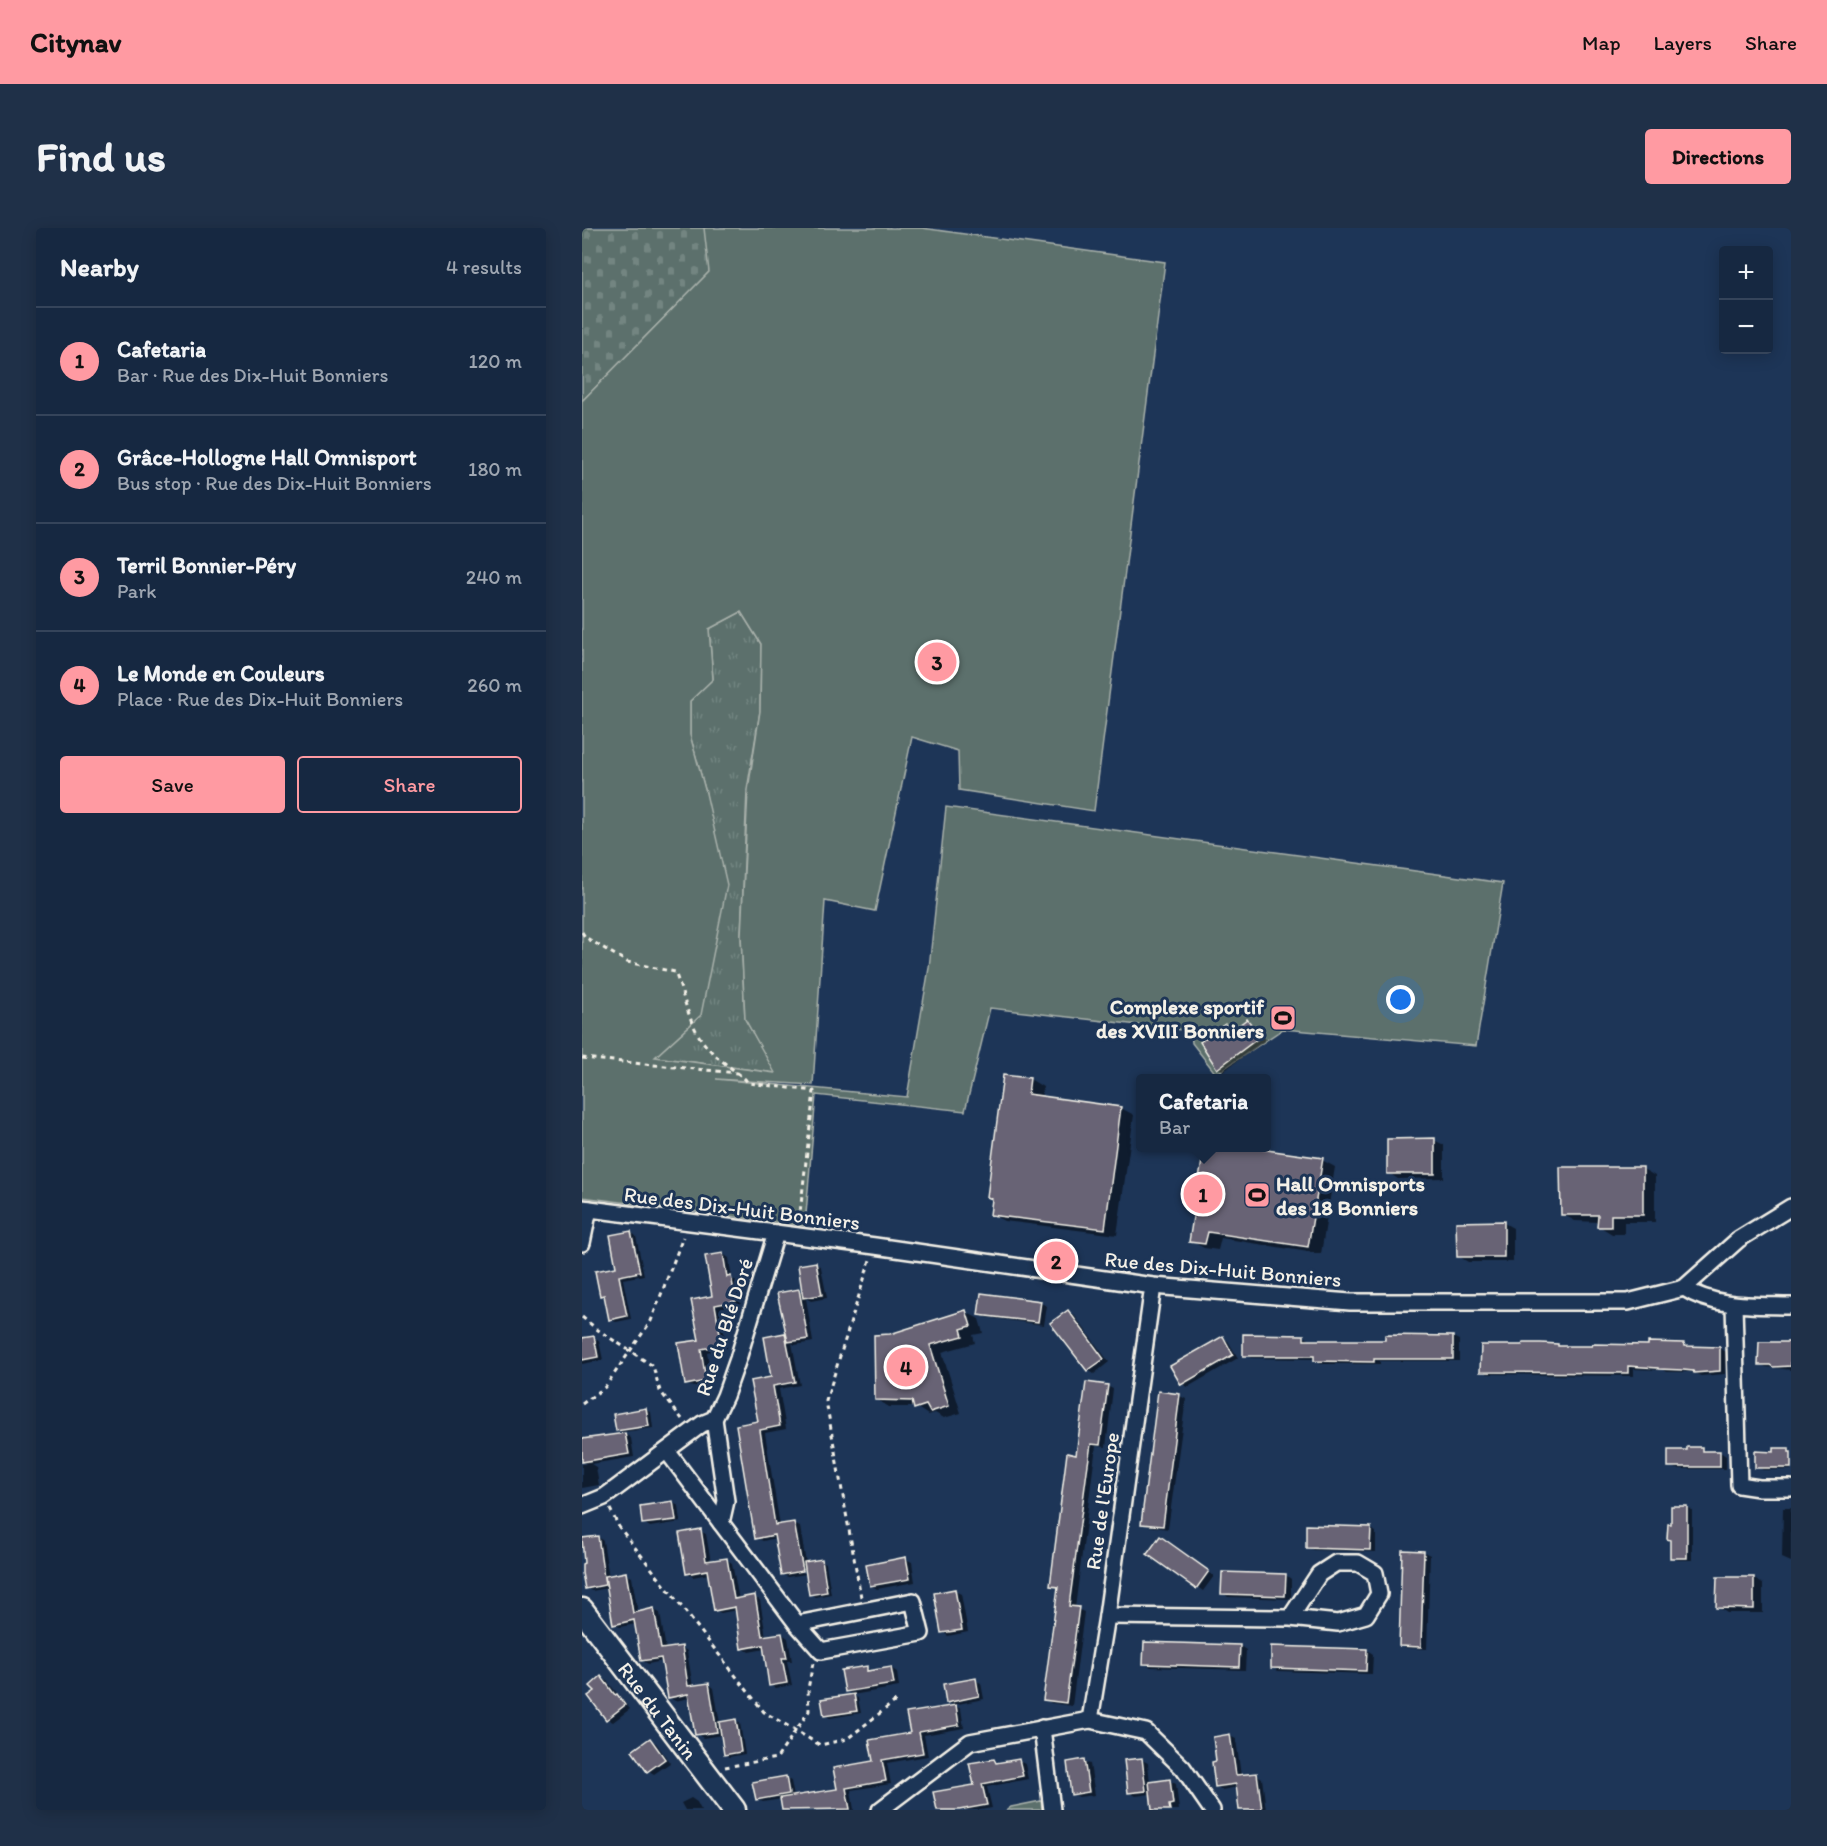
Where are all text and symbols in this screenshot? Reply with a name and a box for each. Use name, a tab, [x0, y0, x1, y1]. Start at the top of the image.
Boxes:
text: Citynav	[30, 25, 121, 59]
text: Map	[1582, 30, 1621, 55]
text: Layers	[1654, 30, 1712, 55]
text: Share	[1745, 30, 1797, 55]
button: Directions	[1645, 129, 1791, 184]
text: Find us	[36, 131, 166, 182]
map controls	[1719, 246, 1773, 354]
button: +	[1719, 246, 1773, 300]
text: Nearby	[60, 251, 139, 283]
text: 4 results	[446, 255, 522, 279]
button: −	[1719, 300, 1773, 354]
text: Cafetaria	[117, 336, 206, 363]
text: 1	[75, 349, 84, 373]
text: 120 m	[469, 349, 522, 373]
text: Bar · Rue des Dix-Huit Bonniers	[117, 363, 388, 387]
text: Grâce-Hollogne Hall Omnisport	[117, 444, 416, 471]
text: 2	[74, 457, 85, 481]
text: 180 m	[468, 457, 522, 481]
text: Bus stop · Rue des Dix-Huit Bonniers	[117, 471, 432, 495]
text: Terril Bonnier-Péry	[117, 552, 296, 579]
text: 3	[74, 565, 85, 589]
text: 240 m	[466, 565, 522, 589]
text: Park	[117, 579, 156, 603]
pin: 3	[918, 640, 956, 684]
text: Le Monde en Couleurs	[117, 660, 325, 687]
text: 4	[73, 673, 86, 697]
text: 260 m	[467, 673, 522, 697]
text: Place · Rue des Dix-Huit Bonniers	[117, 687, 403, 711]
button: Save	[60, 756, 285, 813]
button: Share	[297, 756, 522, 813]
your location	[1386, 985, 1415, 1014]
place label: Complexe sportif des XVIII Bonniers	[1096, 994, 1265, 1043]
sports icon: Complexe sportif des XVIII Bonniers	[1268, 1003, 1298, 1033]
popup	[1136, 1074, 1271, 1152]
text: Cafetaria	[1159, 1088, 1248, 1115]
text: Bar	[1159, 1115, 1190, 1139]
place label: Hall Omnisports des 18 Bonniers	[1276, 1171, 1425, 1220]
pin: 1	[1184, 1172, 1222, 1216]
sports icon: Hall Omnisports des 18 Bonniers	[1242, 1180, 1272, 1210]
street label: Rue des Dix-Huit Bonniers	[623, 1181, 861, 1235]
pin: 2	[1036, 1238, 1076, 1284]
street label: Rue des Dix-Huit Bonniers	[1104, 1246, 1342, 1292]
street label: Rue du Blé Doré	[690, 1255, 758, 1399]
pin: 4	[886, 1344, 926, 1390]
street label: Rue de l'Europe	[1080, 1431, 1124, 1571]
street label: Rue du Tanin	[613, 1656, 703, 1764]

